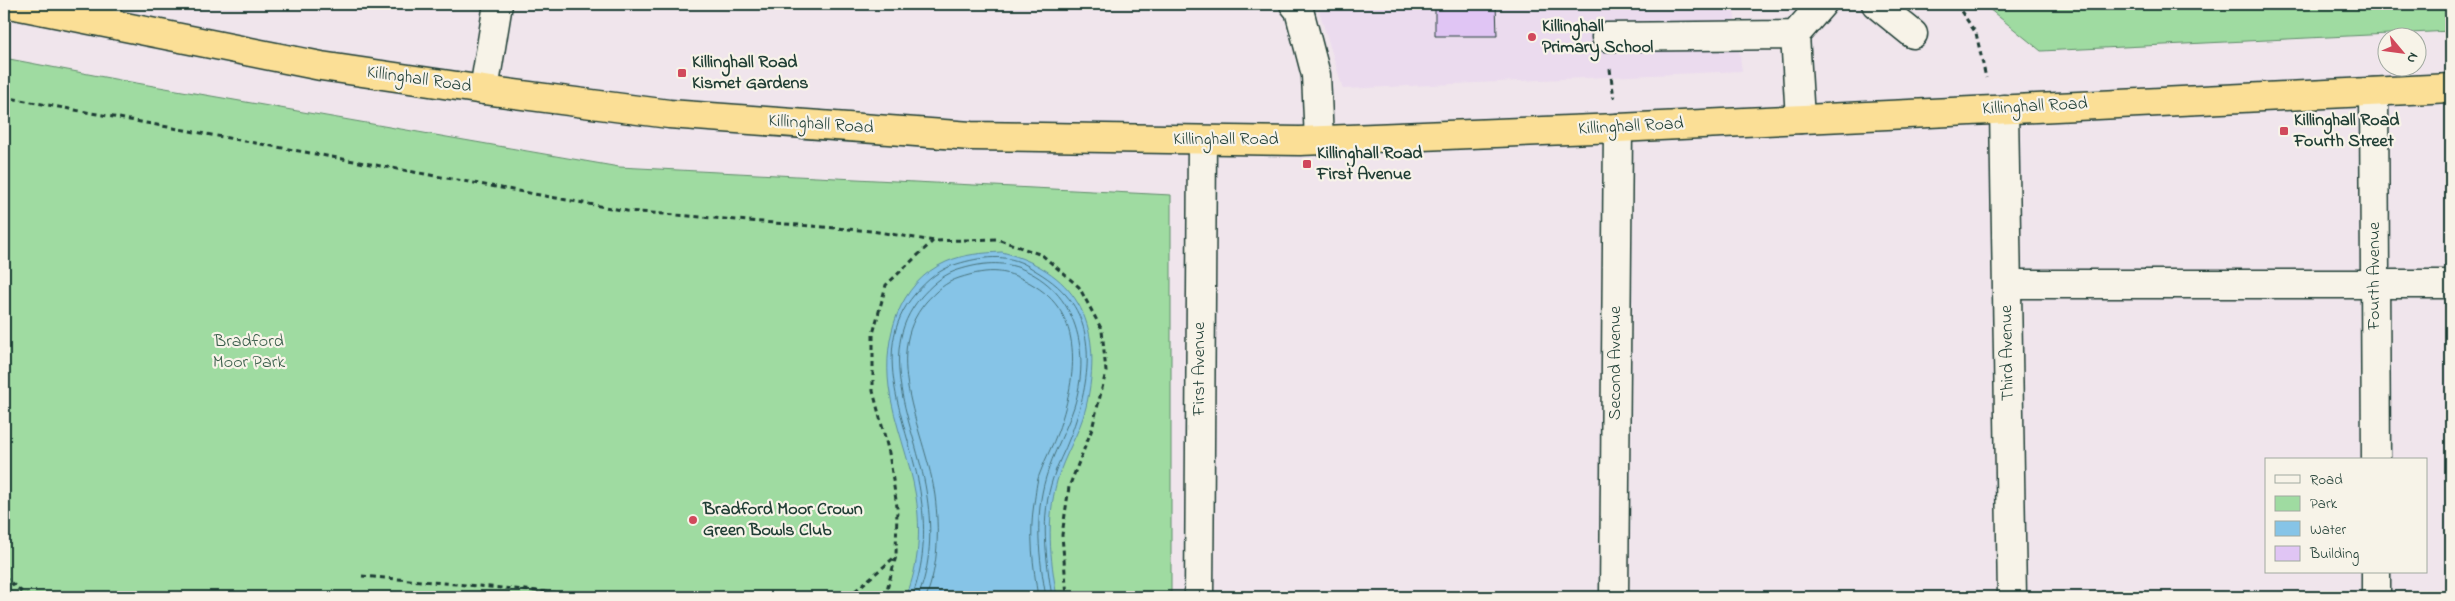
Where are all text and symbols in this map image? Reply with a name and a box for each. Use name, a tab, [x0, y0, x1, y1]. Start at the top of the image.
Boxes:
place label: Killinghall Primary School	[1542, 14, 1653, 62]
north arrow	[2378, 28, 2428, 78]
marker: Killinghall Primary School	[1526, 31, 1538, 43]
text: N	[2401, 48, 2424, 67]
place label: Killinghall Road Kismet Gardens	[692, 50, 809, 97]
street label: Killinghall Road	[365, 60, 473, 101]
marker: Killinghall Road Kismet Gardens	[676, 67, 688, 79]
street label: Killinghall Road	[1982, 91, 2088, 124]
street label: Killinghall Road	[767, 108, 875, 143]
place label: Killinghall Road Fourth Street	[2293, 108, 2400, 155]
street label: Killinghall Road	[1578, 111, 1684, 144]
marker: Killinghall Road Fourth Street	[2278, 125, 2290, 137]
street label: Killinghall Road	[1173, 127, 1279, 154]
place label: Killinghall Road First Avenue	[1316, 141, 1423, 188]
marker: Killinghall Road First Avenue	[1301, 158, 1313, 170]
street label: Fourth Avenue	[2362, 221, 2388, 331]
street label: Third Avenue	[1994, 304, 2022, 401]
street label: Second Avenue	[1603, 305, 1629, 420]
street label: First Avenue	[1187, 321, 1213, 417]
park label: Bradford Moor Park	[213, 329, 285, 376]
legend	[2265, 458, 2428, 574]
text: Road	[2310, 469, 2343, 491]
text: Park	[2310, 493, 2338, 515]
place label: Bradford Moor Crown Green Bowls Club	[702, 497, 863, 544]
marker: Bradford Moor Crown Green Bowls Club	[687, 514, 699, 526]
text: Water	[2310, 519, 2346, 541]
text: Building	[2309, 543, 2359, 566]

